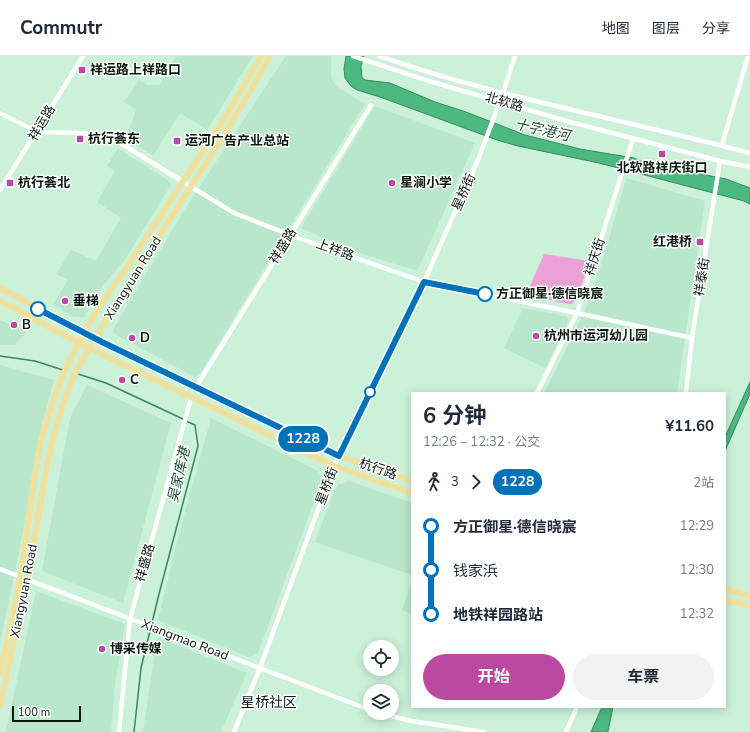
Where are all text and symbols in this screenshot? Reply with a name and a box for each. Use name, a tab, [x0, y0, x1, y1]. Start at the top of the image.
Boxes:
text: Commutr	[20, 15, 102, 41]
text: 地图	[602, 19, 630, 38]
text: 图层	[652, 19, 680, 38]
text: 分享	[702, 19, 730, 38]
place label: 祥运路上祥路口	[90, 61, 181, 79]
marker: 祥运路上祥路口	[77, 65, 87, 75]
street label: 北软路	[483, 88, 525, 116]
street label: 祥运路	[24, 102, 60, 144]
water label: 十字港河	[513, 114, 574, 146]
place label: 杭行荟东	[88, 130, 140, 148]
place label: 运河广告产业总站	[185, 132, 289, 150]
marker: 杭行荟东	[75, 134, 85, 144]
marker: 运河广告产业总站	[172, 136, 182, 146]
marker: 北软路祥庆街口	[657, 149, 667, 159]
place label: 北软路祥庆街口	[616, 159, 708, 177]
street label: 星桥街	[448, 171, 480, 213]
place label: 杭行荟北	[18, 174, 70, 192]
place label: 星澜小学	[400, 174, 452, 192]
marker: 杭行荟北	[5, 178, 15, 188]
marker: 星澜小学	[387, 178, 397, 188]
street label: 祥盛路	[265, 225, 301, 267]
street label: Xiangyuan Road	[100, 233, 166, 323]
place label: 红港桥	[653, 233, 692, 251]
street label: 上祥路	[314, 235, 356, 265]
street label: 祥庆街	[580, 236, 610, 278]
marker: 红港桥	[695, 237, 705, 247]
street label: 祥泰街	[690, 256, 714, 298]
place label: 方正御星·德信晓宸	[496, 285, 603, 303]
marker: 方正御星·德信晓宸	[477, 286, 493, 302]
place label: 垂梯	[73, 292, 99, 310]
marker: 垂梯	[60, 296, 70, 306]
unlabelled marker	[30, 301, 46, 317]
place label: B	[22, 316, 31, 334]
marker: B	[9, 320, 19, 330]
place label: 杭州市运河幼儿园	[544, 327, 648, 345]
place label: D	[140, 329, 150, 347]
marker: 杭州市运河幼儿园	[531, 331, 541, 341]
marker: D	[127, 333, 137, 343]
place label: C	[130, 371, 139, 389]
marker: C	[117, 375, 127, 385]
unlabelled marker	[364, 386, 376, 398]
text: 6 分钟	[423, 401, 486, 431]
text: ¥11.60	[665, 416, 714, 436]
line badge: 1228	[275, 426, 331, 452]
text: 1228	[286, 429, 320, 448]
text: 12:26 – 12:32 · 公交	[423, 433, 540, 451]
water label: 吴家库港	[163, 444, 195, 504]
street label: 杭行路	[357, 454, 399, 484]
street label: 星桥街	[312, 465, 342, 507]
icon: walk	[423, 471, 445, 493]
icon: forward	[465, 471, 487, 493]
text: 1228	[501, 472, 534, 491]
text: 3	[451, 473, 459, 491]
text: 2站	[693, 474, 714, 492]
text: 方正御星·德信晓宸	[453, 517, 577, 537]
text: 12:29	[680, 517, 714, 535]
street label: 祥盛路	[131, 542, 159, 584]
street label: Xiangyuan Road	[6, 543, 42, 639]
text: 钱家浜	[453, 561, 498, 581]
text: 12:30	[680, 561, 714, 579]
text: 地铁祥园路站	[453, 605, 543, 625]
text: 12:32	[680, 605, 714, 623]
street label: Xiangmao Road	[139, 615, 231, 665]
place label: 博采传媒	[110, 640, 162, 658]
map controls	[363, 640, 399, 720]
button: locate	[363, 640, 399, 676]
marker: 博采传媒	[97, 644, 107, 654]
button: 开始	[423, 654, 565, 700]
button: 车票	[573, 654, 714, 700]
button: layers	[363, 684, 399, 720]
district label: 星桥社区	[241, 693, 297, 712]
scale bar	[12, 704, 81, 723]
text: 100 m	[18, 705, 50, 720]

